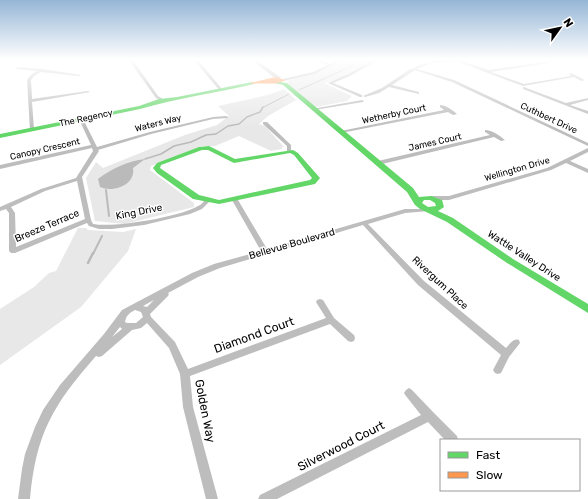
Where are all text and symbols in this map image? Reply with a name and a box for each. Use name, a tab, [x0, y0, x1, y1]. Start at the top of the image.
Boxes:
north arrow	[540, 8, 580, 48]
text: N	[560, 16, 576, 30]
street label: Cuthbert Drive	[519, 100, 579, 136]
street label: Wetherby Court	[361, 102, 427, 126]
street label: The Regency	[58, 107, 114, 129]
street label: Waters Way	[134, 112, 182, 134]
street label: James Court	[408, 131, 463, 153]
street label: Canopy Crescent	[9, 136, 81, 162]
street label: Wellington Drive	[483, 155, 551, 183]
street label: King Drive	[115, 202, 164, 222]
street label: Breeze Terrace	[13, 207, 81, 245]
street label: Bellevue Boulevard	[248, 226, 336, 262]
street label: Wattle Valley Drive	[485, 228, 563, 284]
street label: Rivergum Place	[409, 254, 471, 312]
street label: Diamond Court	[212, 314, 296, 356]
street label: Golden Way	[192, 378, 218, 444]
street label: Silverwood Court	[295, 418, 387, 474]
legend	[440, 439, 580, 491]
text: Fast	[476, 448, 500, 462]
text: Slow	[476, 468, 503, 482]

